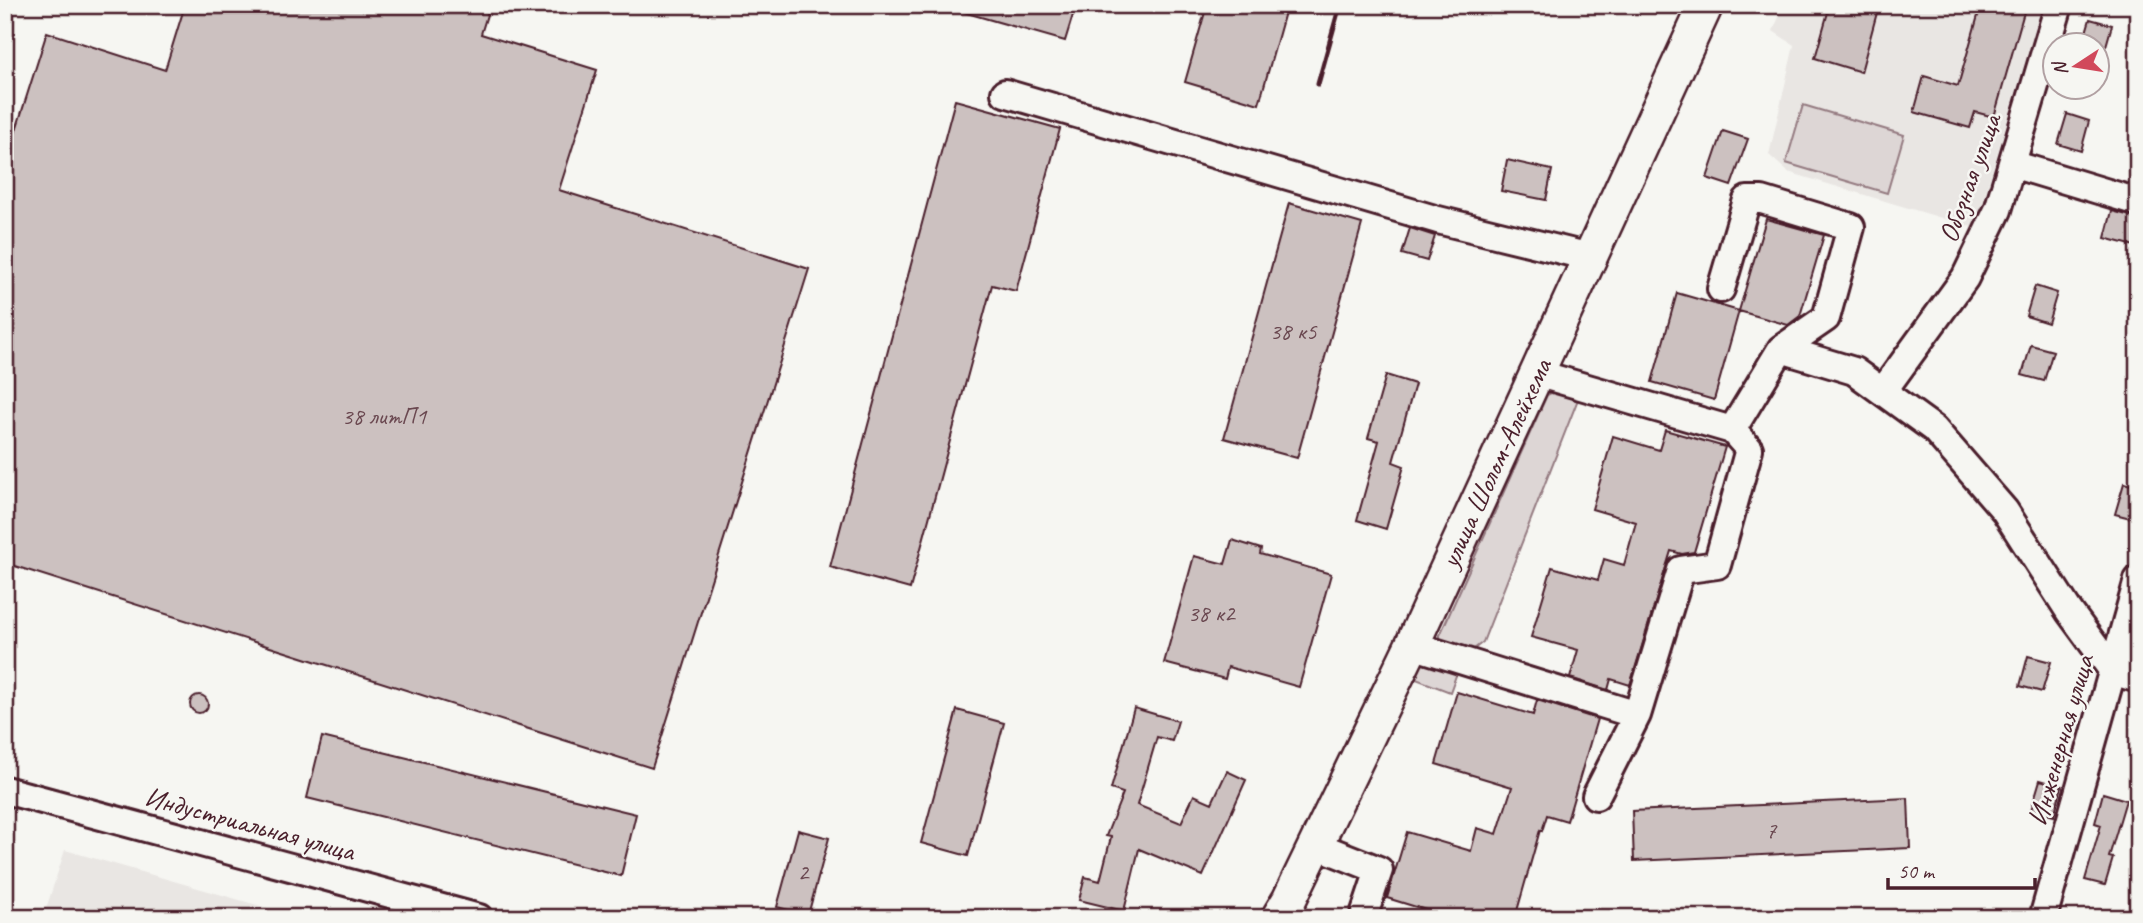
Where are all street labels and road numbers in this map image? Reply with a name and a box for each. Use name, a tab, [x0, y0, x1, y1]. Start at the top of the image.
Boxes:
street label: Обозная улица	[1930, 107, 2010, 247]
street label: улица Шолом-Алейхема	[1431, 352, 1560, 575]
street label: Инженерная улица	[2019, 649, 2102, 830]
street label: Индустриальная улица	[141, 779, 360, 869]

